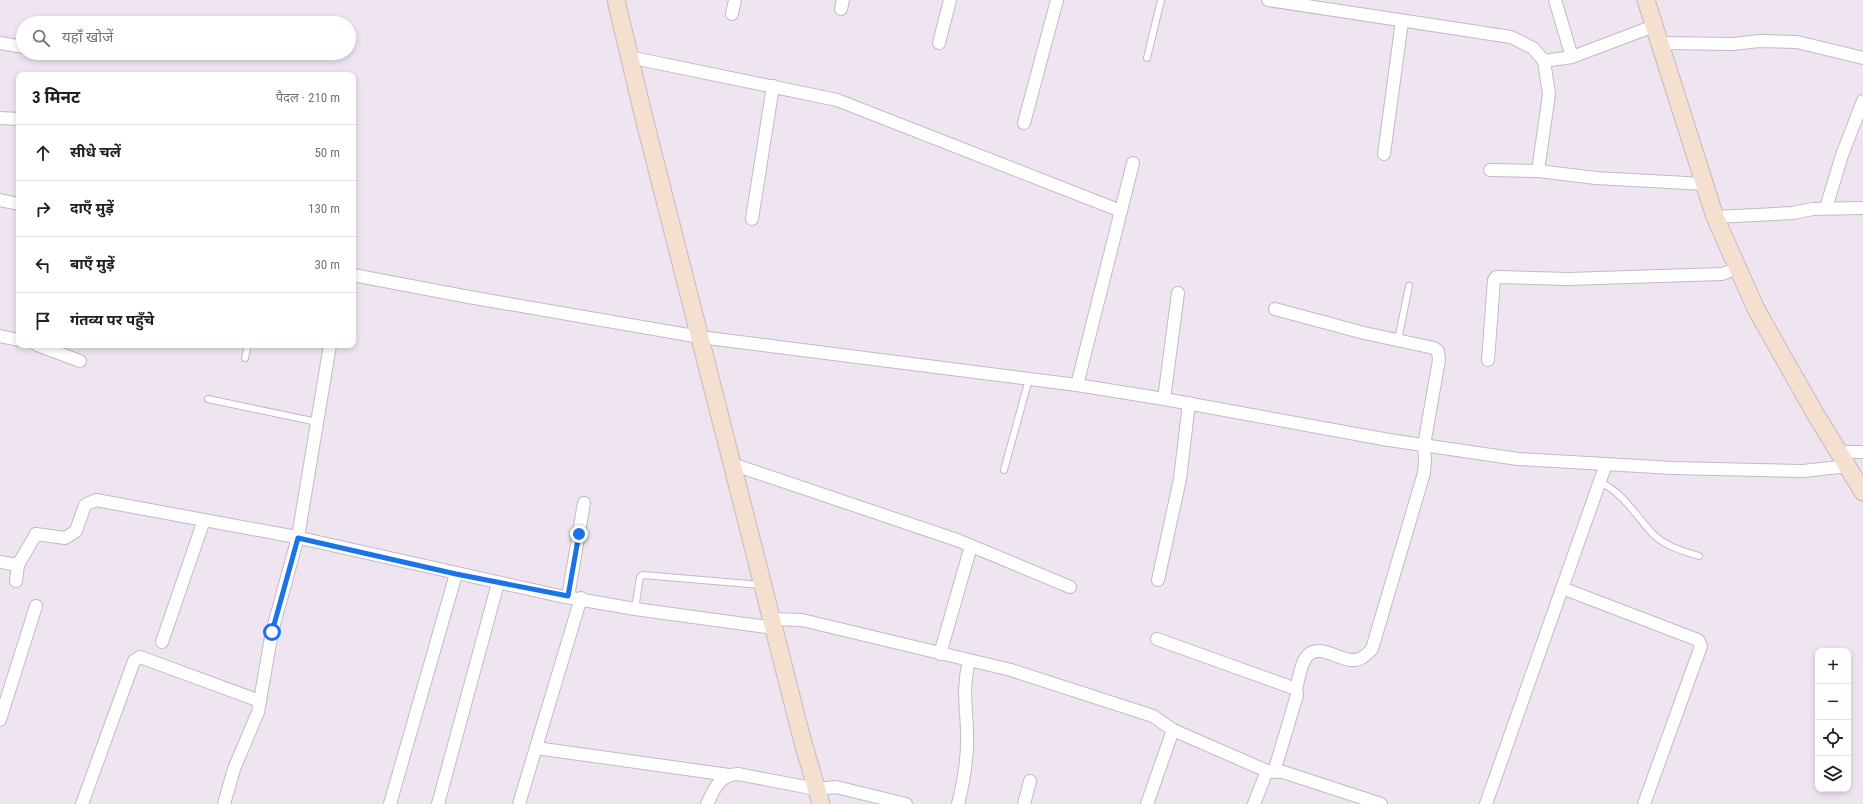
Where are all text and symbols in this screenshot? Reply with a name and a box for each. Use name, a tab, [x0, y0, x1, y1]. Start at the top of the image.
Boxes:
search box	[16, 16, 356, 60]
icon: search	[30, 27, 52, 49]
text: यहाँ खोजें	[62, 28, 113, 46]
text: 3 मिनट	[32, 87, 80, 107]
text: पैदल · 210 m	[276, 90, 340, 105]
icon: ahead	[32, 142, 54, 164]
text: सीधे चलें	[70, 143, 121, 161]
text: 50 m	[314, 145, 340, 160]
icon: right	[32, 198, 54, 220]
text: दाएँ मुड़ें	[70, 199, 114, 217]
text: 130 m	[308, 201, 340, 216]
icon: left	[32, 254, 54, 276]
text: बाएँ मुड़ें	[70, 255, 115, 273]
text: 30 m	[314, 257, 340, 272]
icon: arrive	[32, 310, 54, 332]
text: गंतव्य पर पहुँचे	[70, 311, 154, 329]
route end	[570, 525, 588, 543]
route start	[263, 623, 281, 641]
map controls	[1815, 648, 1851, 792]
button: +	[1815, 648, 1851, 684]
button: −	[1815, 684, 1851, 720]
button: locate	[1815, 720, 1851, 756]
button: layers	[1815, 756, 1851, 792]

